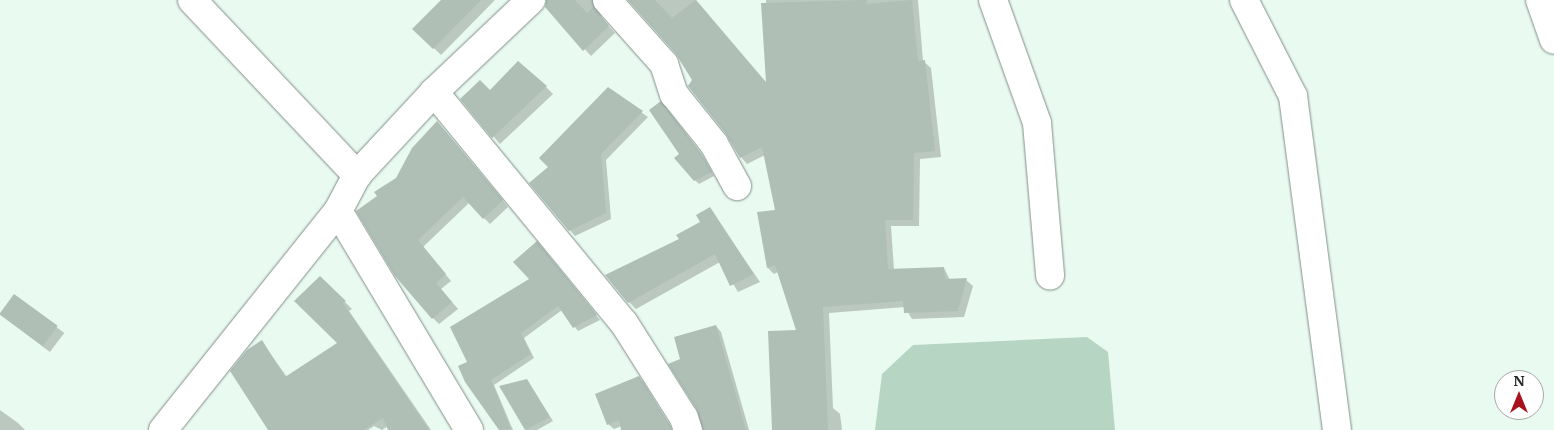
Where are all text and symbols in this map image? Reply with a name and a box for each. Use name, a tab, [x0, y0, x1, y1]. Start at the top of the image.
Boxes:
north arrow	[1494, 370, 1544, 420]
text: N	[1513, 372, 1525, 390]

